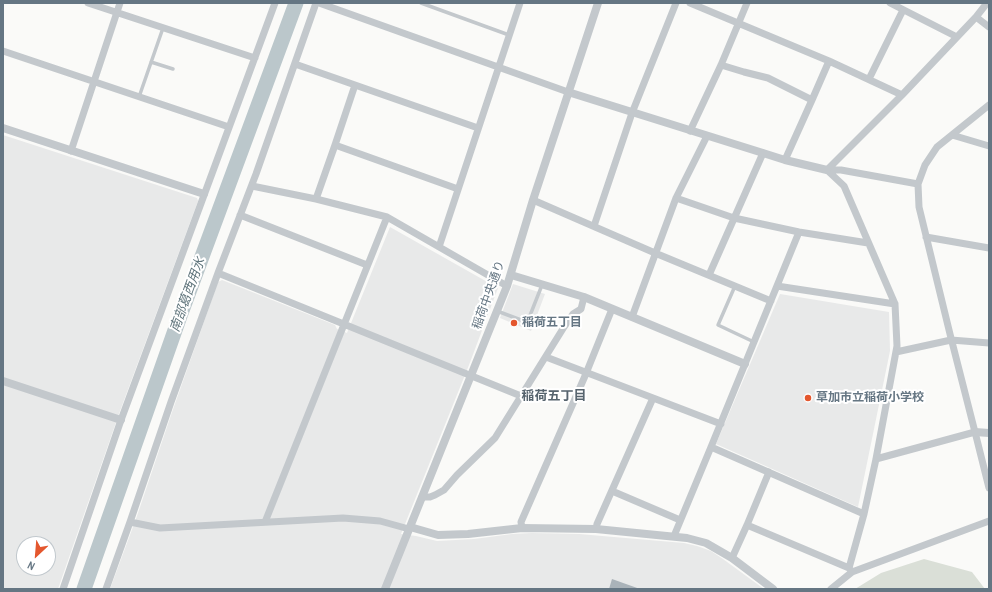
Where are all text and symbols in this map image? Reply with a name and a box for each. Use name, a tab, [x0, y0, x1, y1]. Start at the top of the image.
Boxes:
water label: 南部葛西用水	[167, 256, 209, 334]
street label: 稲荷中央通り	[470, 259, 508, 331]
place label: 稲荷五丁目	[522, 316, 582, 330]
marker: 稲荷五丁目	[509, 318, 519, 328]
district label: 稲荷五丁目	[522, 389, 586, 405]
place label: 草加市立稲荷小学校	[816, 391, 924, 405]
marker: 草加市立稲荷小学校	[803, 393, 813, 403]
north arrow	[16, 536, 56, 576]
text: N	[25, 558, 37, 574]

